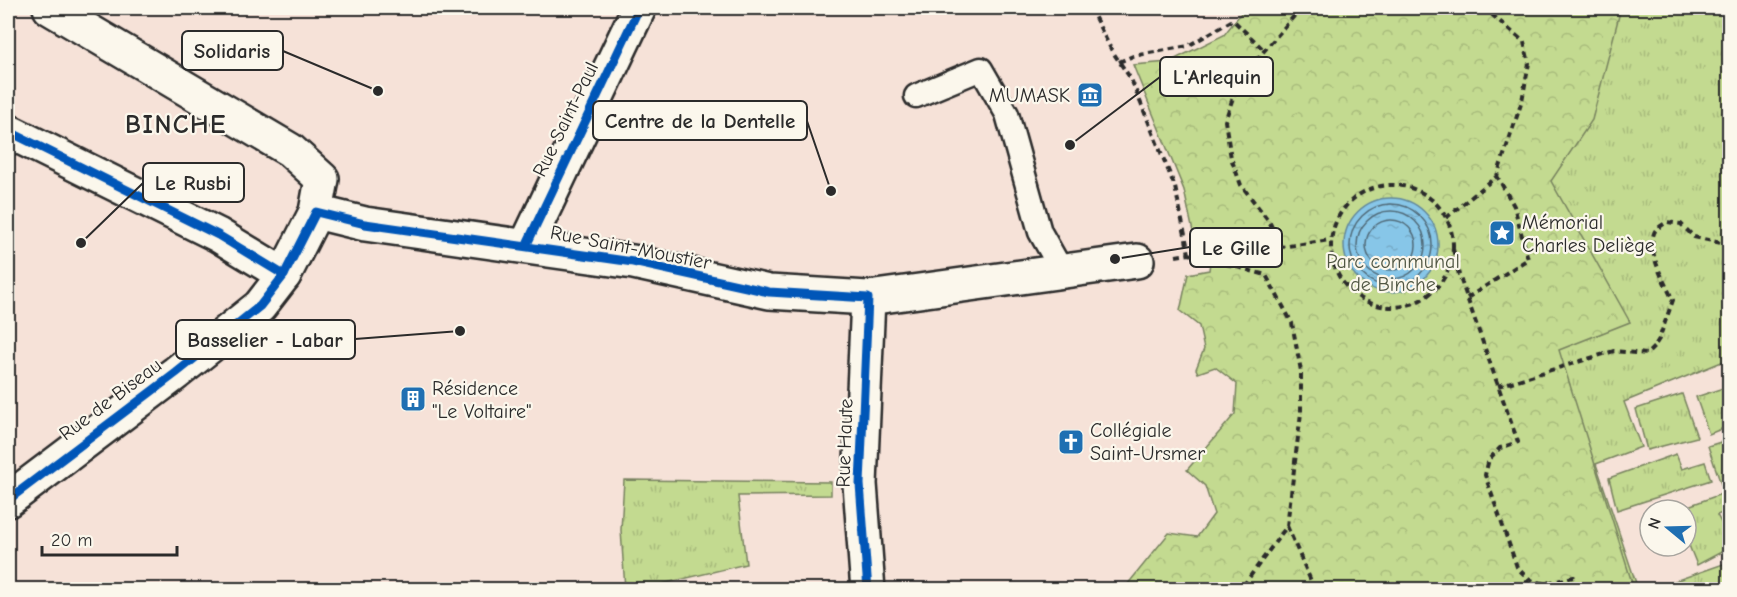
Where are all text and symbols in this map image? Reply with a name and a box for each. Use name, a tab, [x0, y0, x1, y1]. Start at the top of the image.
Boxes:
callout: Solidaris	[182, 31, 283, 70]
text: Solidaris	[194, 39, 270, 63]
callout: L'Arlequin	[1160, 57, 1273, 96]
street label: Rue Saint-Paul	[528, 58, 603, 180]
text: L'Arlequin	[1173, 65, 1261, 89]
museum icon: MUMASK	[1075, 80, 1105, 110]
place label: MUMASK	[989, 84, 1070, 107]
callout: Centre de la Dentelle	[593, 101, 807, 140]
text: Centre de la Dentelle	[605, 109, 795, 133]
district label: BINCHE	[125, 110, 227, 140]
callout: Le Rusbi	[143, 163, 244, 202]
text: Le Rusbi	[155, 171, 231, 195]
place label: Mémorial Charles Deliège	[1522, 211, 1655, 257]
place icon: Mémorial Charles Deliège	[1487, 218, 1517, 248]
street label: Rue Saint-Moustier	[548, 221, 713, 274]
callout: Le Gille	[1190, 228, 1282, 267]
text: Le Gille	[1202, 236, 1270, 260]
park label: Parc communal de Binche	[1326, 250, 1460, 296]
callout: Basselier - Labar	[176, 320, 355, 359]
text: Basselier - Labar	[187, 328, 343, 352]
street label: Rue de Biseau	[55, 354, 166, 445]
place label: Résidence "Le Voltaire"	[432, 377, 531, 423]
building icon: Résidence "Le Voltaire"	[398, 384, 428, 414]
street label: Rue Haute	[831, 398, 858, 488]
place label: Collégiale Saint-Ursmer	[1090, 419, 1205, 465]
church icon: Collégiale Saint-Ursmer	[1056, 427, 1086, 457]
north arrow	[1638, 498, 1698, 558]
text: N	[1645, 516, 1665, 531]
scale bar	[42, 519, 177, 557]
text: 20 m	[51, 530, 92, 551]

